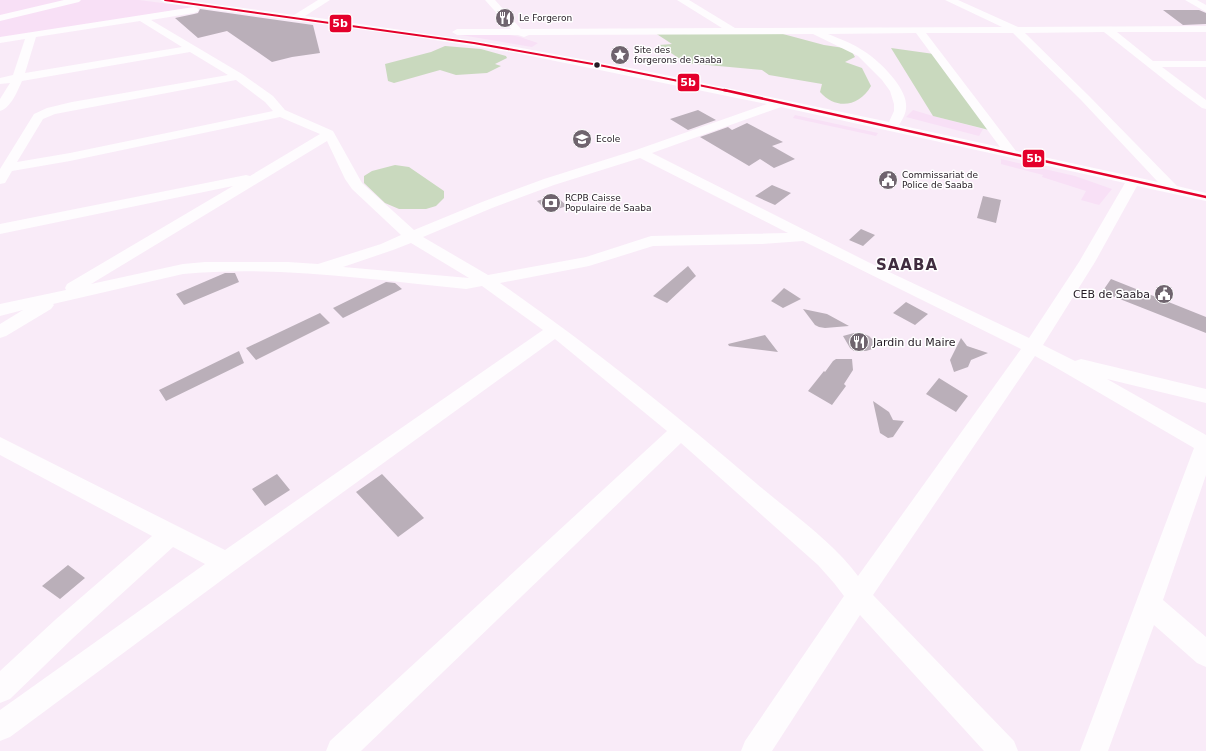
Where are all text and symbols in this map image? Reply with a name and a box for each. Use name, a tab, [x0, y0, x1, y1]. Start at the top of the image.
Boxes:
restaurant icon: Le Forgeron	[494, 7, 516, 29]
place label: Le Forgeron	[519, 13, 572, 23]
line badge: 5b	[329, 14, 352, 33]
text: 5b	[332, 17, 348, 30]
place icon: Site des forgerons de Saaba	[609, 44, 631, 66]
place label: Site des forgerons de Saaba	[634, 45, 722, 65]
unlabelled marker	[592, 60, 602, 70]
line badge: 5b	[677, 73, 700, 92]
text: 5b	[680, 76, 696, 89]
school or university icon: Ecole	[571, 128, 593, 150]
place label: Ecole	[596, 134, 621, 144]
line badge: 5b	[1022, 149, 1045, 168]
text: 5b	[1026, 152, 1042, 165]
public building icon: Commissariat de Police de Saaba	[877, 169, 899, 191]
place label: Commissariat de Police de Saaba	[902, 170, 979, 190]
bank icon: RCPB Caisse Populaire de Saaba	[540, 192, 562, 214]
place label: RCPB Caisse Populaire de Saaba	[565, 193, 652, 213]
district label: SAABA	[876, 256, 938, 274]
public building icon: CEB de Saaba	[1153, 283, 1175, 305]
place label: CEB de Saaba	[1073, 288, 1150, 301]
restaurant icon: Jardin du Maire	[848, 331, 870, 353]
place label: Jardin du Maire	[872, 336, 956, 349]

